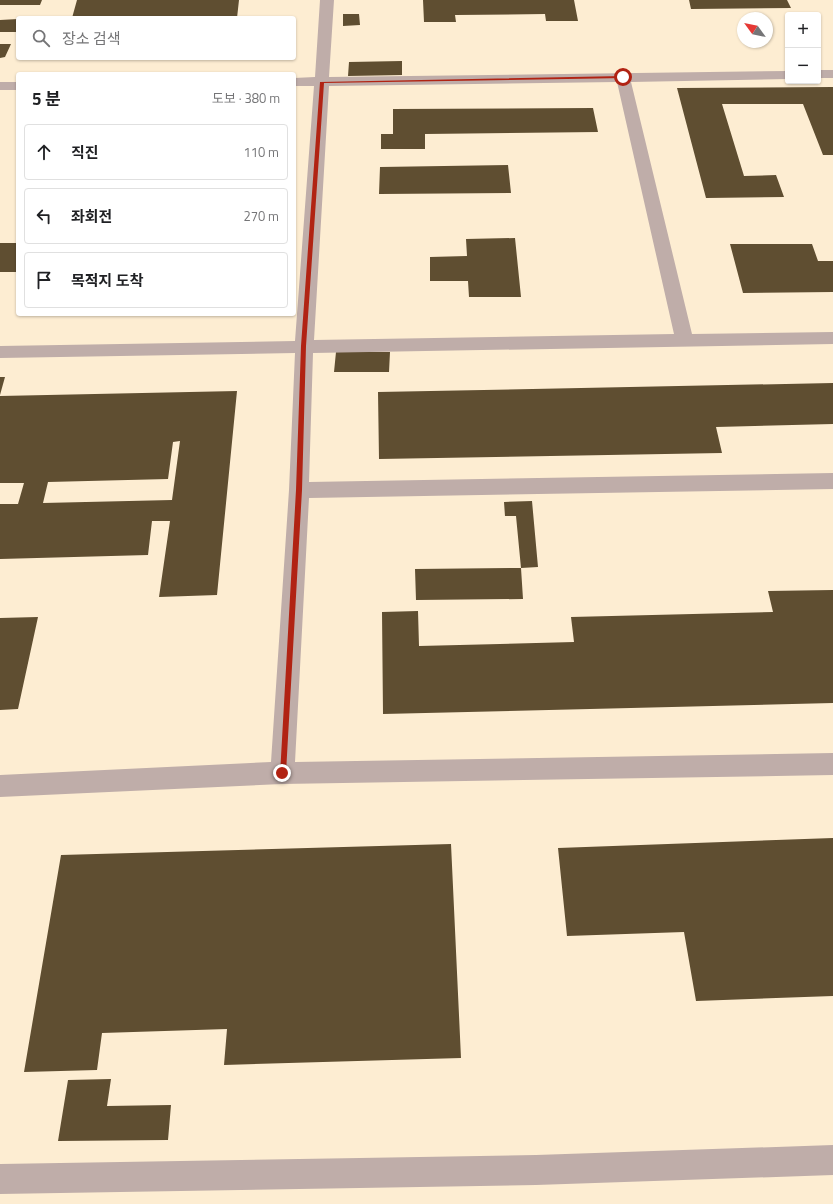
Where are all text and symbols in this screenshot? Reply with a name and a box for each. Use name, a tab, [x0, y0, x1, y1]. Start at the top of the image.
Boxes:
north arrow	[737, 12, 773, 48]
map controls	[785, 12, 821, 84]
button: +	[785, 12, 821, 48]
search box	[16, 16, 296, 60]
icon: search	[30, 27, 52, 49]
text: 장소 검색	[62, 27, 121, 50]
button: −	[785, 48, 821, 84]
route start	[614, 68, 632, 86]
text: 5 분	[32, 86, 61, 112]
text: 도보 · 380 m	[212, 88, 280, 108]
icon: ahead	[33, 141, 55, 163]
text: 직진	[71, 141, 99, 164]
text: 110 m	[243, 142, 279, 162]
icon: left	[33, 205, 55, 227]
text: 좌회전	[71, 205, 112, 228]
text: 270 m	[243, 206, 279, 226]
icon: arrive	[33, 269, 55, 291]
text: 목적지 도착	[71, 269, 143, 292]
route end	[273, 764, 291, 782]

